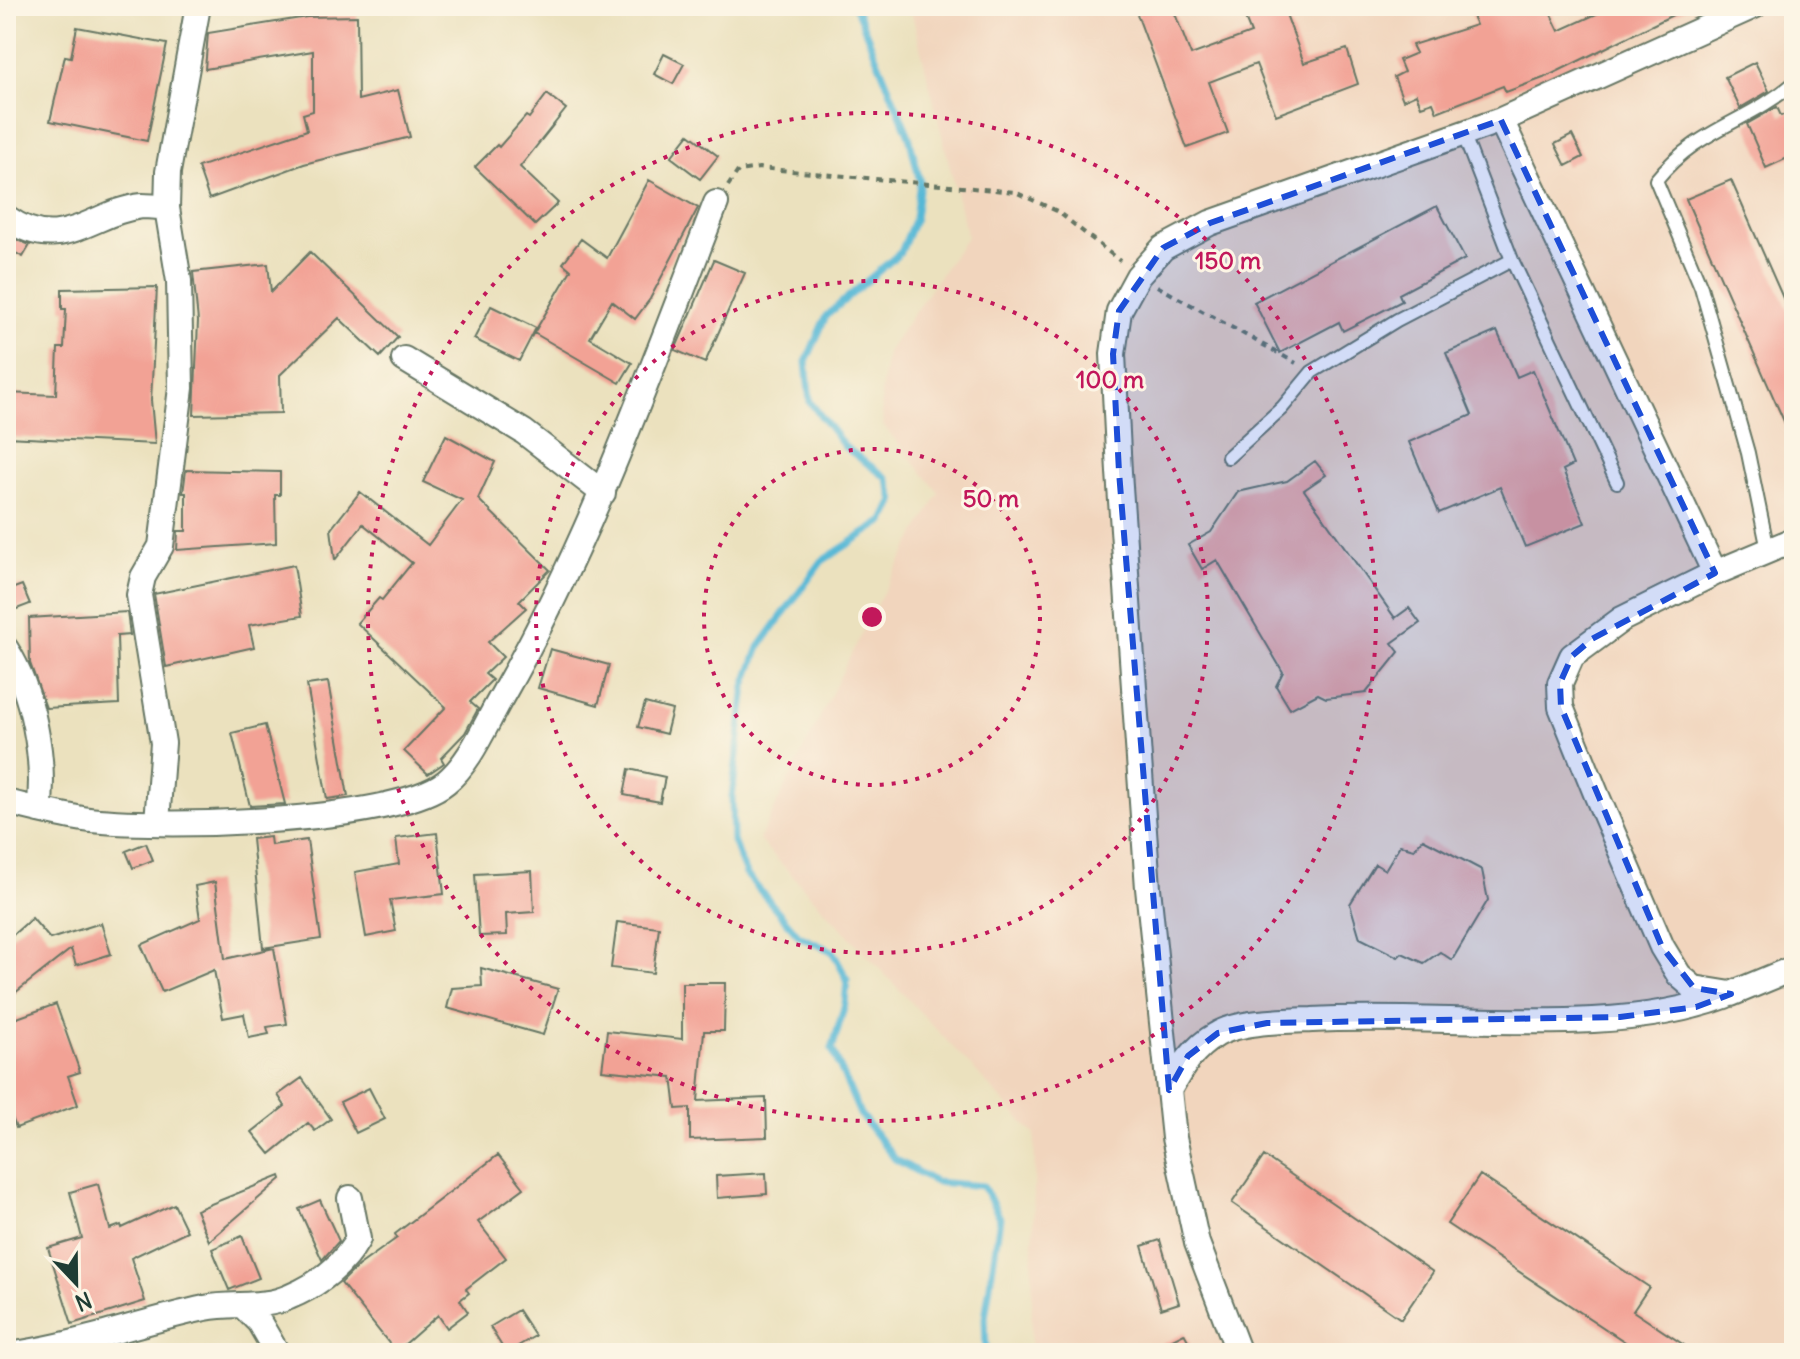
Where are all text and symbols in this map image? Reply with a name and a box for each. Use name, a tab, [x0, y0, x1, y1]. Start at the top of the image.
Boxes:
text: 150 m	[1195, 245, 1261, 275]
text: 100 m	[1076, 364, 1144, 394]
text: 50 m	[963, 483, 1019, 513]
centre of rings	[858, 603, 886, 631]
north arrow	[36, 1243, 116, 1323]
text: N	[71, 1286, 96, 1317]

